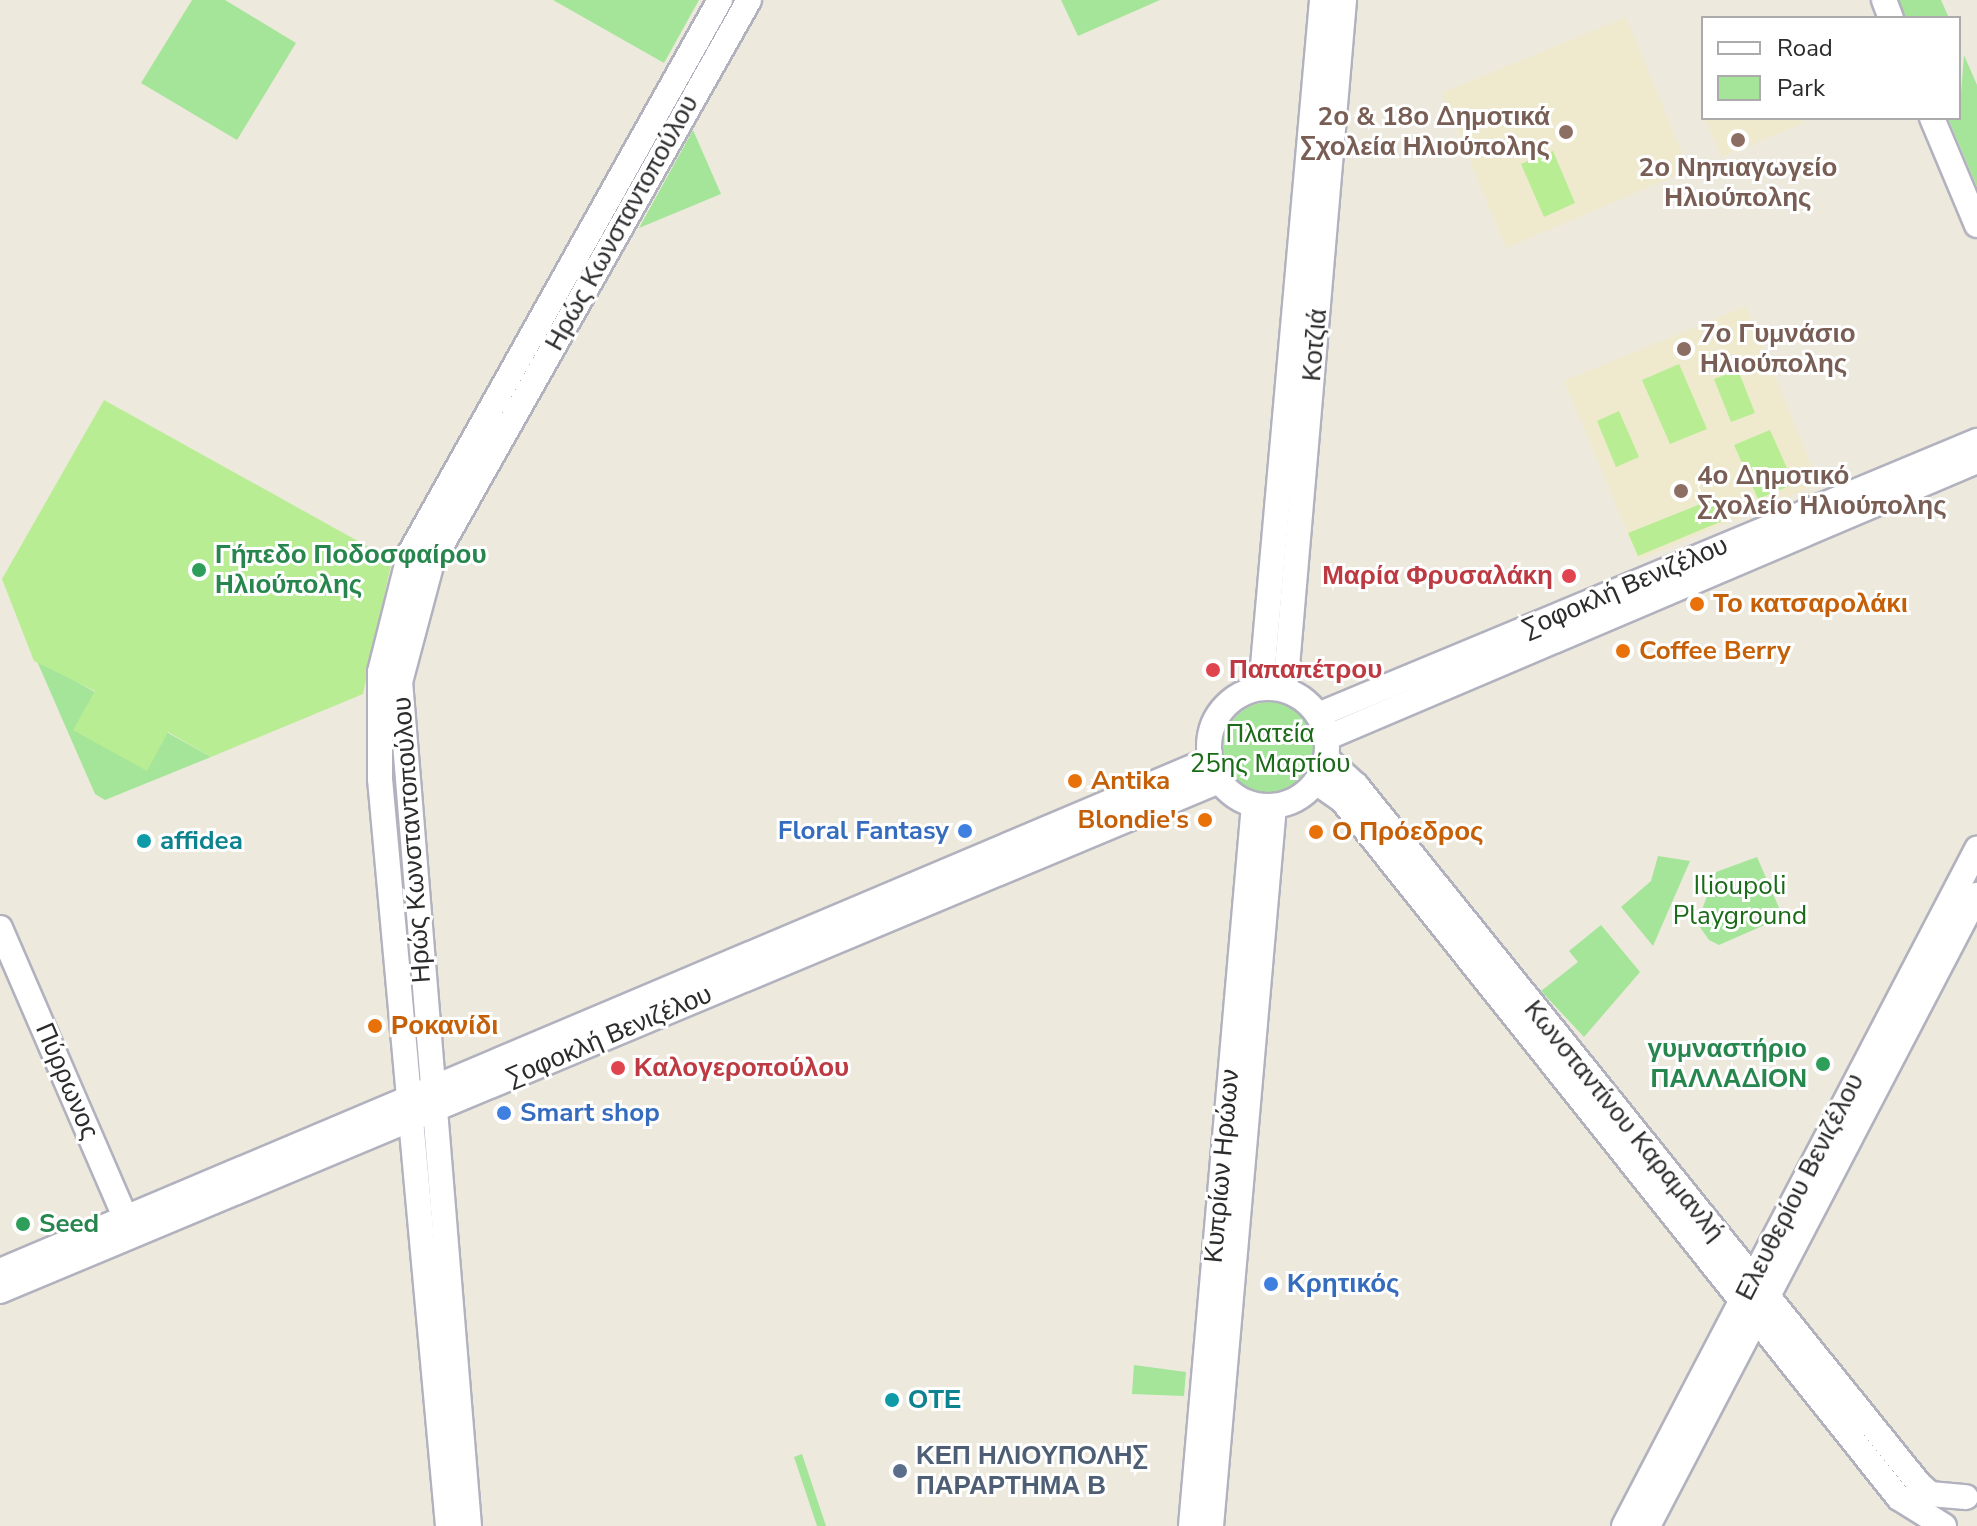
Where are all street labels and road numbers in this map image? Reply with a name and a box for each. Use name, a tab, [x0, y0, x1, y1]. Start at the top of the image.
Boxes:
street label: Ηρώς Κωνσταντοπούλου	[539, 90, 705, 356]
street label: Κοτζιά	[1296, 307, 1334, 383]
street label: Σοφοκλή Βενιζέλου	[1517, 530, 1733, 644]
street label: Ηρώς Κωνσταντοπούλου	[386, 696, 438, 984]
street label: Σοφοκλή Βενιζέλου	[501, 979, 717, 1093]
street label: Κωνσταντίνου Καραμανλή	[1517, 994, 1731, 1248]
street label: Πύρρωνος	[29, 1018, 105, 1144]
street label: Κυπρίων Ηρώων	[1198, 1068, 1246, 1264]
street label: Ελευθερίου Βενιζέλου	[1729, 1068, 1871, 1306]

